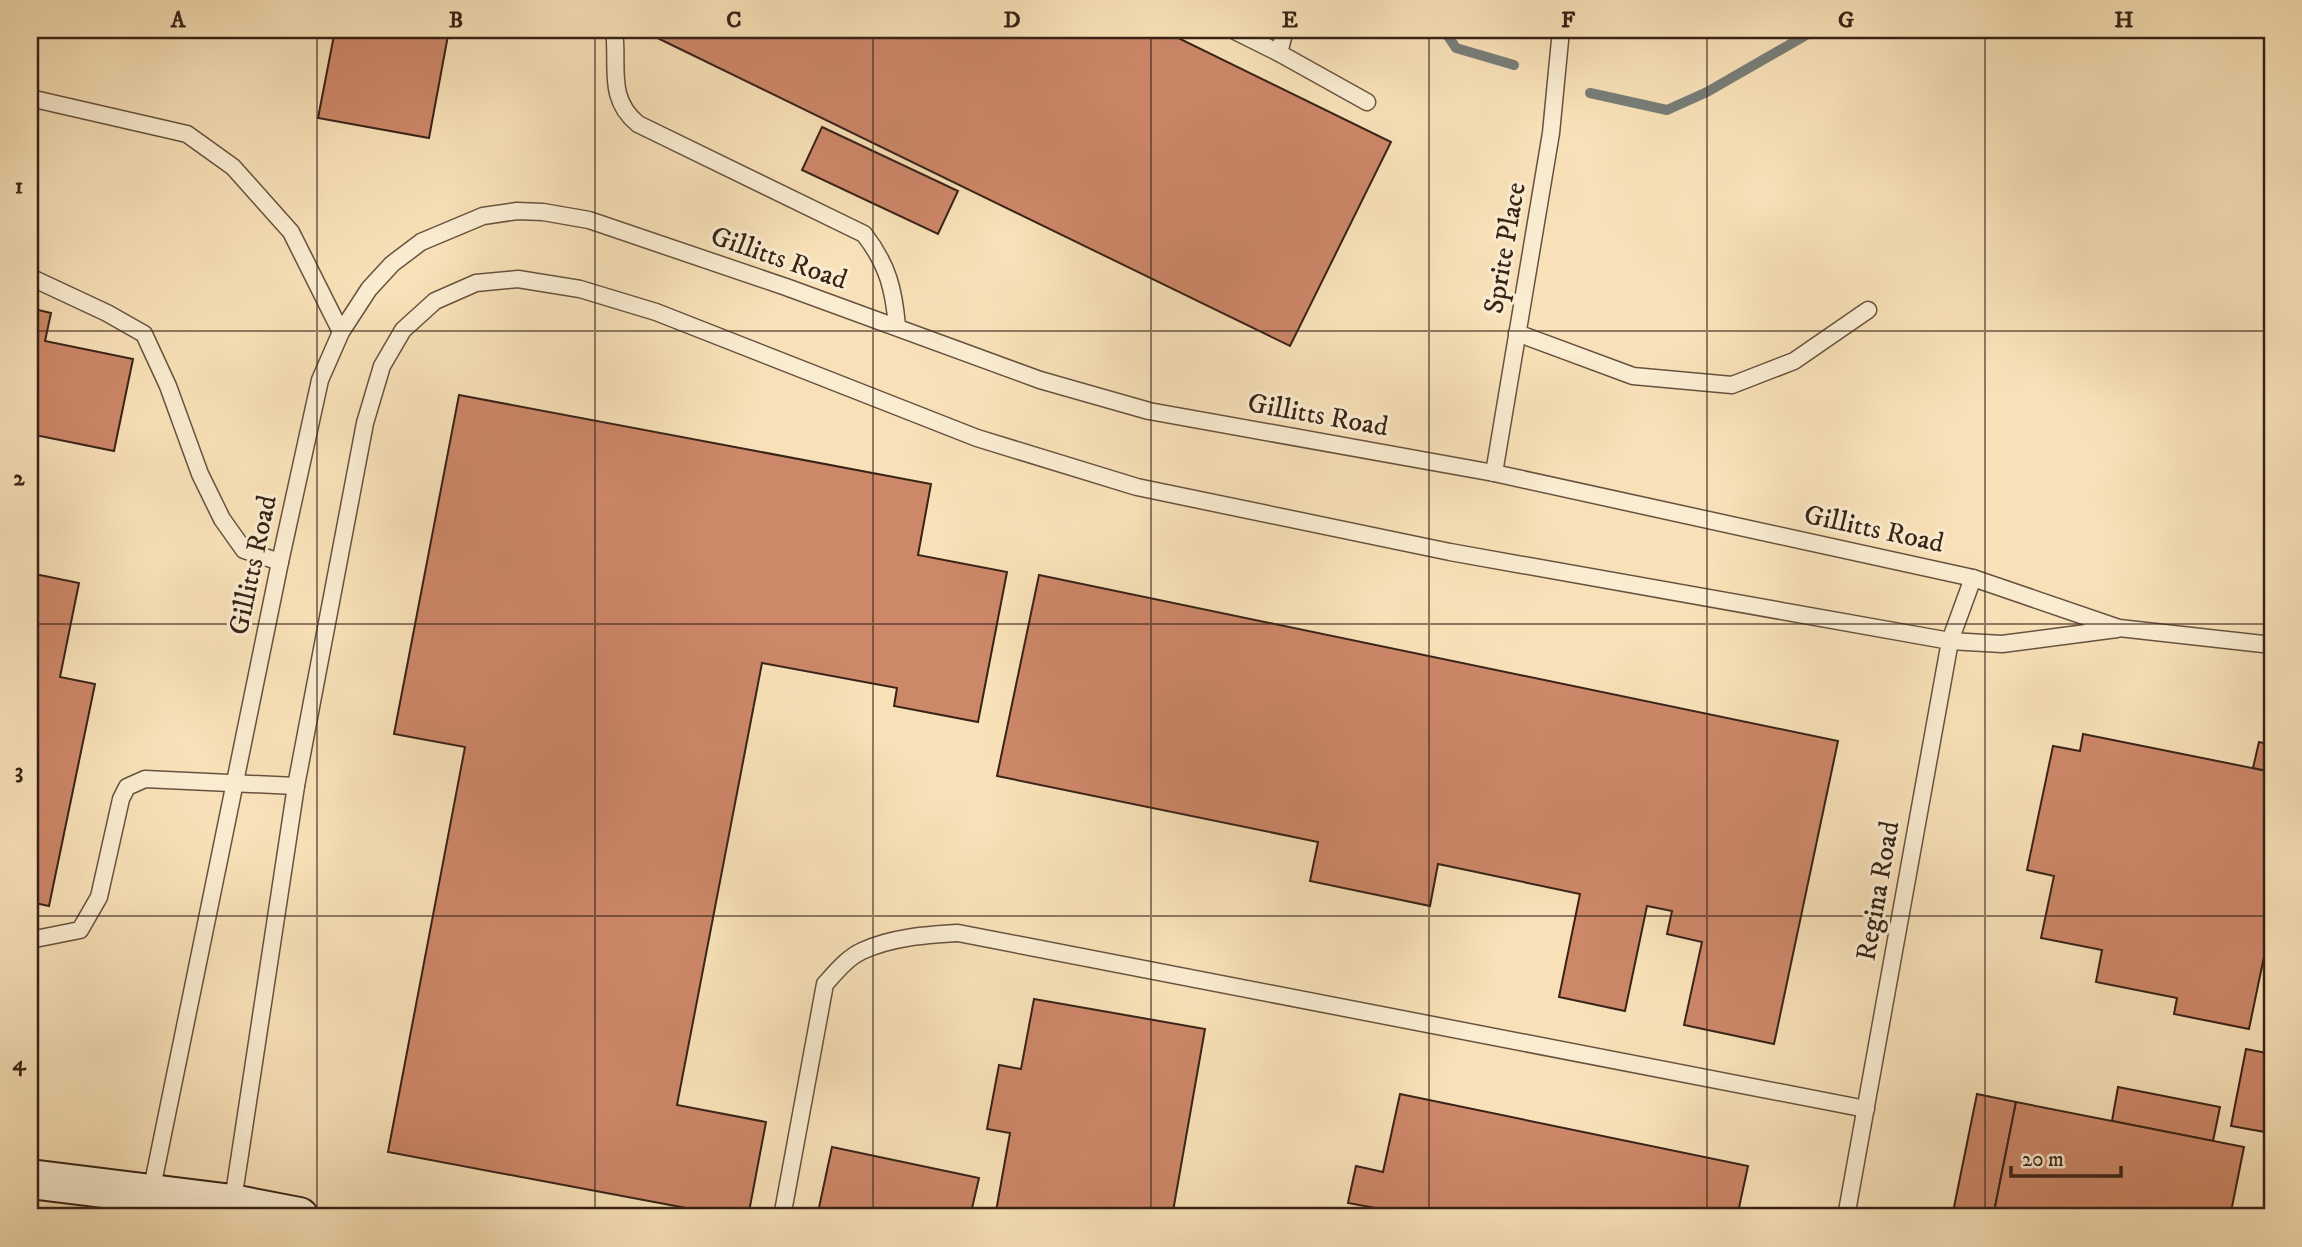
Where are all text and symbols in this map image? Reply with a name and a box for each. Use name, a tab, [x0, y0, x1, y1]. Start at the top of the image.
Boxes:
text: A	[170, 6, 187, 35]
text: B	[449, 6, 463, 35]
text: C	[726, 6, 742, 35]
text: D	[1003, 6, 1021, 35]
text: E	[1282, 6, 1298, 35]
text: F	[1561, 6, 1576, 35]
text: G	[1838, 6, 1854, 35]
text: H	[2114, 6, 2134, 35]
text: 1	[15, 172, 23, 201]
street label: Sprite Place	[1476, 180, 1534, 316]
street label: Gillitts Road	[706, 218, 852, 298]
street label: Gillitts Road	[1245, 385, 1391, 445]
text: 2	[13, 464, 25, 493]
street label: Gillitts Road	[221, 492, 285, 638]
street label: Gillitts Road	[1801, 497, 1947, 561]
text: 3	[15, 757, 23, 786]
street label: Regina Road	[1848, 818, 1908, 964]
text: 4	[12, 1049, 27, 1078]
scale bar	[2011, 1135, 2122, 1179]
text: 20 m	[2022, 1147, 2064, 1173]

